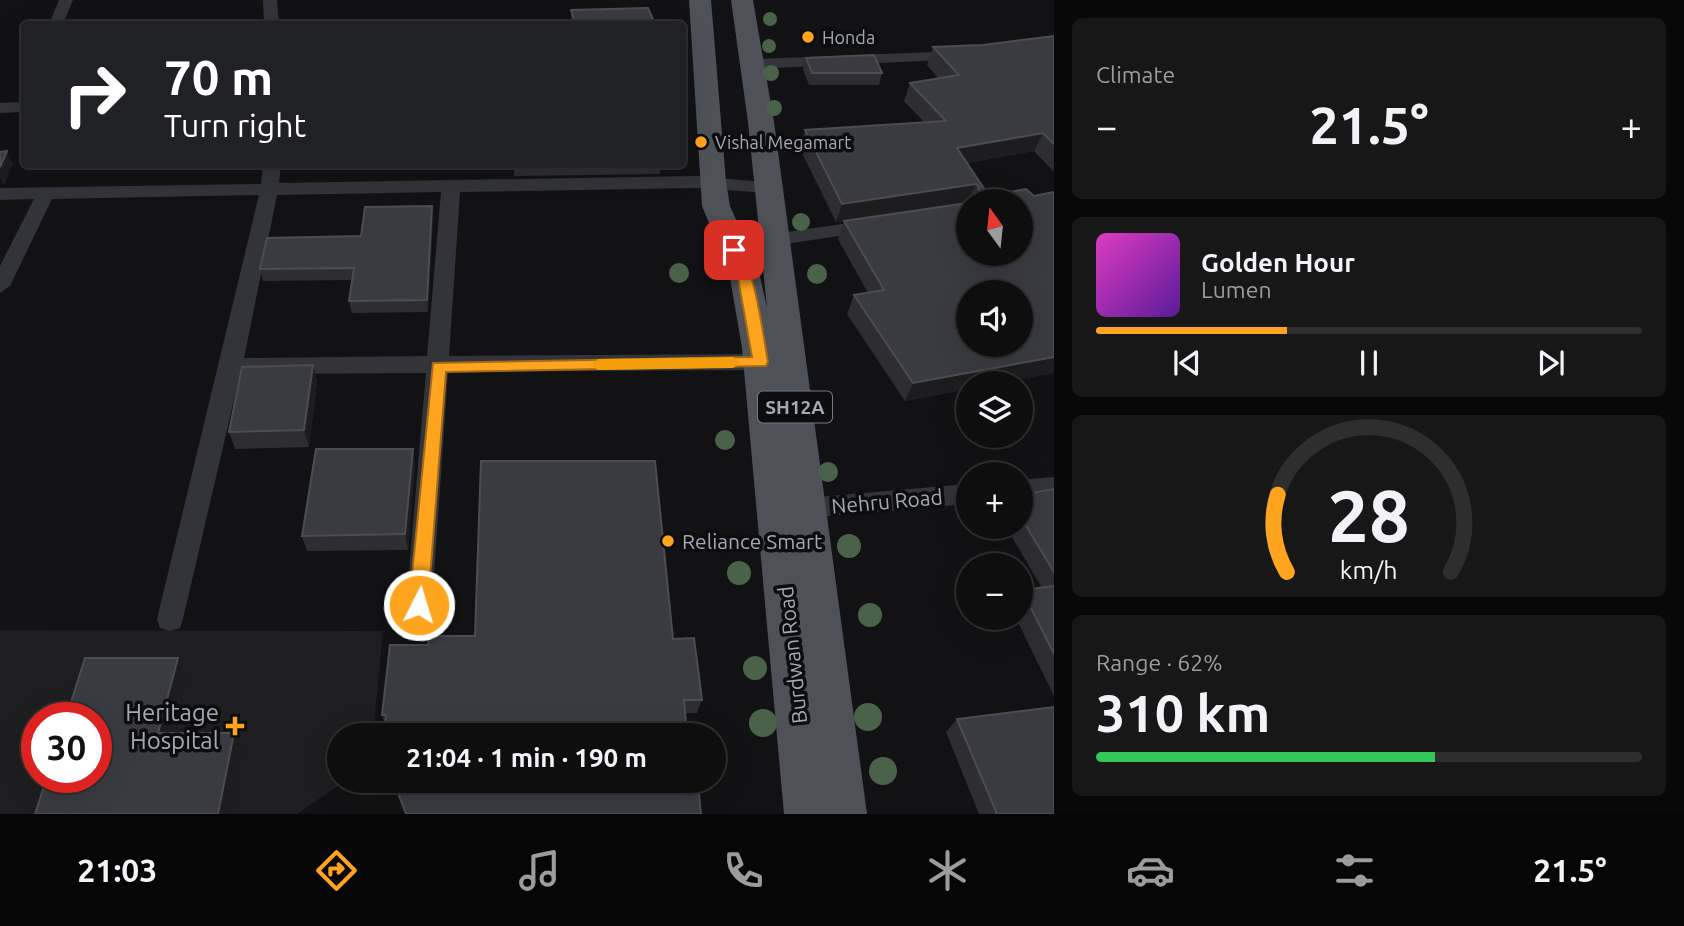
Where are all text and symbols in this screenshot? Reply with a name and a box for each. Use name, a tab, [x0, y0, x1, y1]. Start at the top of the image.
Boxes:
place label: Honda	[822, 27, 875, 47]
marker: Honda	[800, 29, 816, 45]
icon: right	[49, 49, 140, 140]
text: 70 m	[164, 49, 273, 104]
text: Climate	[1096, 62, 1175, 87]
text: 21.5°	[1309, 96, 1429, 154]
text: −	[1096, 105, 1117, 147]
text: +	[1621, 105, 1642, 147]
text: Turn right	[164, 107, 306, 143]
place label: Vishal Megamart	[715, 132, 851, 152]
marker: Vishal Megamart	[693, 134, 709, 150]
north arrow	[956, 189, 1032, 266]
map controls	[956, 189, 1033, 630]
pin	[704, 220, 764, 280]
icon: arrive	[715, 231, 753, 269]
text: Golden Hour	[1201, 248, 1355, 277]
text: Lumen	[1201, 277, 1272, 302]
button: sound	[956, 280, 1033, 357]
icon: previous	[1168, 344, 1206, 382]
icon: pause	[1350, 344, 1388, 382]
icon: next	[1532, 344, 1570, 382]
button: layers	[956, 371, 1033, 448]
road number: SH12A	[758, 392, 832, 422]
button: +	[956, 462, 1033, 539]
text: 28	[1328, 475, 1410, 557]
street label: Nehru Road	[830, 484, 944, 518]
place label: Reliance Smart	[682, 529, 822, 553]
marker: Reliance Smart	[660, 533, 676, 549]
button: −	[956, 553, 1033, 630]
text: km/h	[1340, 556, 1398, 584]
position arrow	[382, 568, 456, 642]
street label: Burdwan Road	[773, 585, 811, 725]
text: Range · 62%	[1096, 650, 1223, 675]
text: 310 km	[1096, 684, 1270, 742]
place label: Heritage Hospital	[125, 699, 219, 754]
speed limit sign: 30	[21, 702, 112, 793]
marker: Heritage Hospital	[225, 716, 245, 736]
text: 21:04 · 1 min · 190 m	[406, 743, 647, 772]
icon: directions	[312, 846, 361, 895]
icon: music	[515, 846, 564, 895]
icon: phone	[719, 846, 768, 895]
icon: climate	[923, 846, 972, 895]
icon: car	[1126, 846, 1175, 895]
icon: filters	[1330, 846, 1379, 895]
text: 21:03	[77, 852, 157, 888]
text: 21.5°	[1533, 852, 1607, 888]

